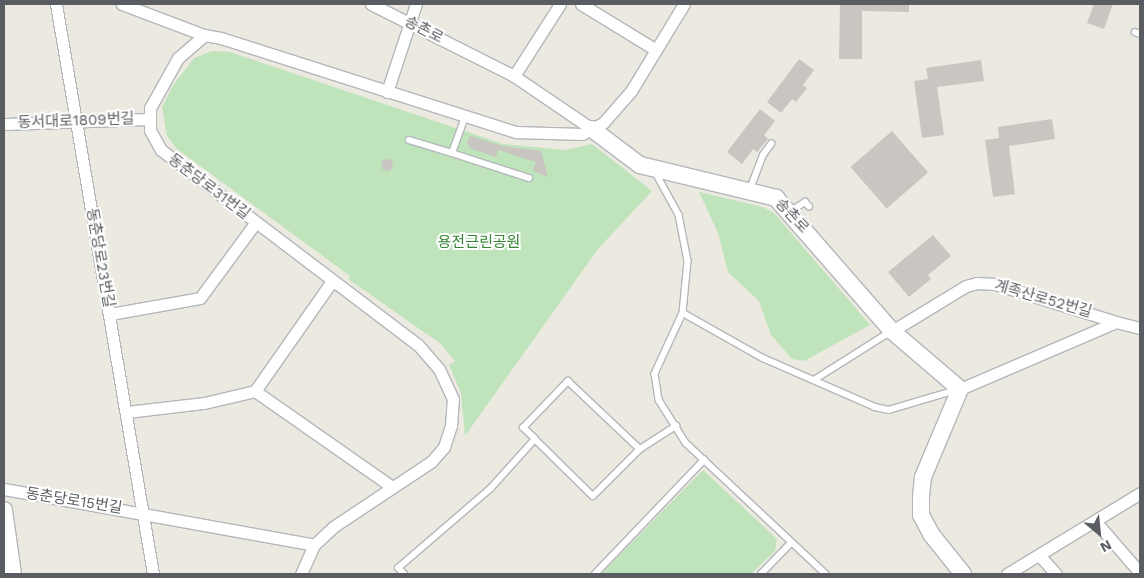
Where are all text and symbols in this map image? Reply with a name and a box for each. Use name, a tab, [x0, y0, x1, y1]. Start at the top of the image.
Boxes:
street label: 송촌로	[401, 13, 447, 47]
street label: 동서대로1809번길	[17, 110, 135, 132]
street label: 동춘당로31번길	[165, 151, 253, 223]
street label: 송촌로	[771, 195, 813, 237]
street label: 동춘당로23번길	[82, 207, 118, 309]
park label: 용전근린공원	[438, 234, 520, 252]
street label: 계족산로52번길	[992, 277, 1094, 321]
street label: 동춘당로15번길	[25, 484, 123, 518]
north arrow	[1074, 508, 1124, 558]
text: N	[1098, 537, 1114, 556]

